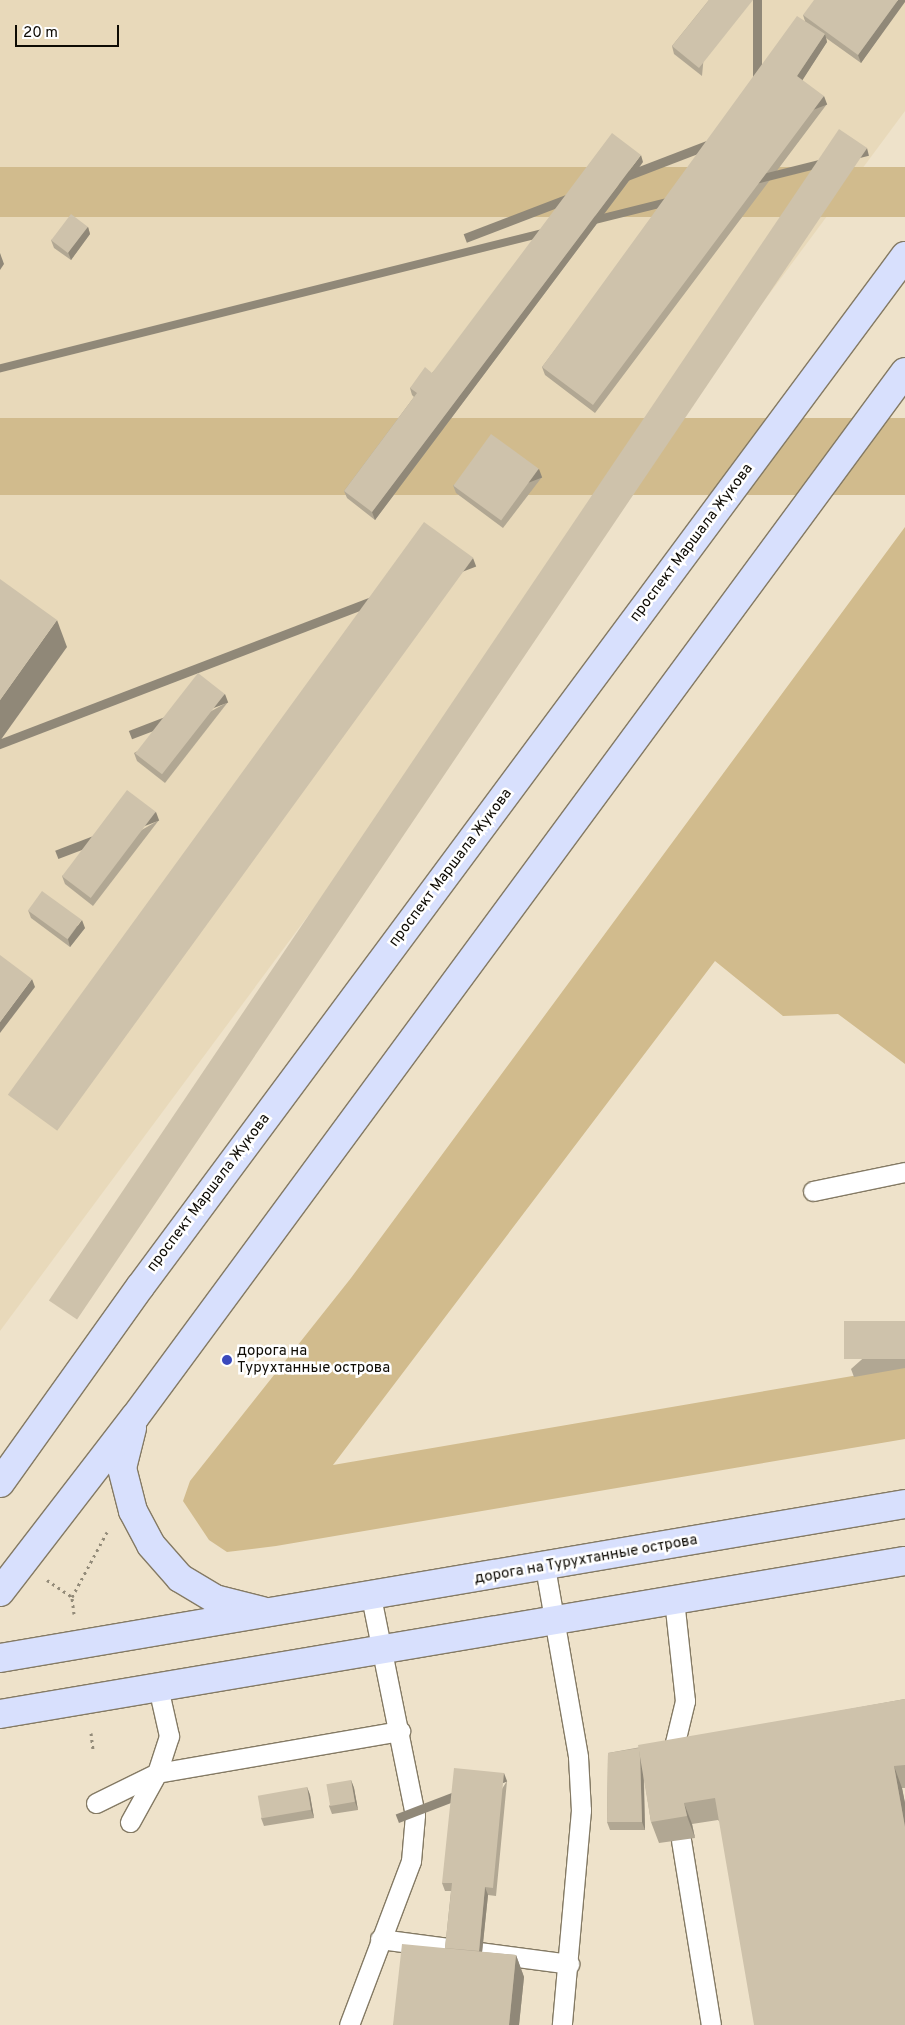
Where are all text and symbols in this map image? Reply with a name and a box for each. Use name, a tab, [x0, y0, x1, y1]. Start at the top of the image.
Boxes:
scale bar	[18, 15, 121, 47]
text: 20 m	[23, 24, 58, 43]
street label: проспект Маршала Жукова	[627, 460, 757, 626]
street label: проспект Маршала Жукова	[386, 785, 516, 951]
street label: проспект Маршала Жукова	[144, 1110, 274, 1276]
place label: дорога на Турухтанные острова	[237, 1342, 390, 1377]
marker: дорога на Турухтанные острова	[221, 1354, 233, 1366]
street label: дорога на Турухтанные острова	[473, 1531, 699, 1589]

